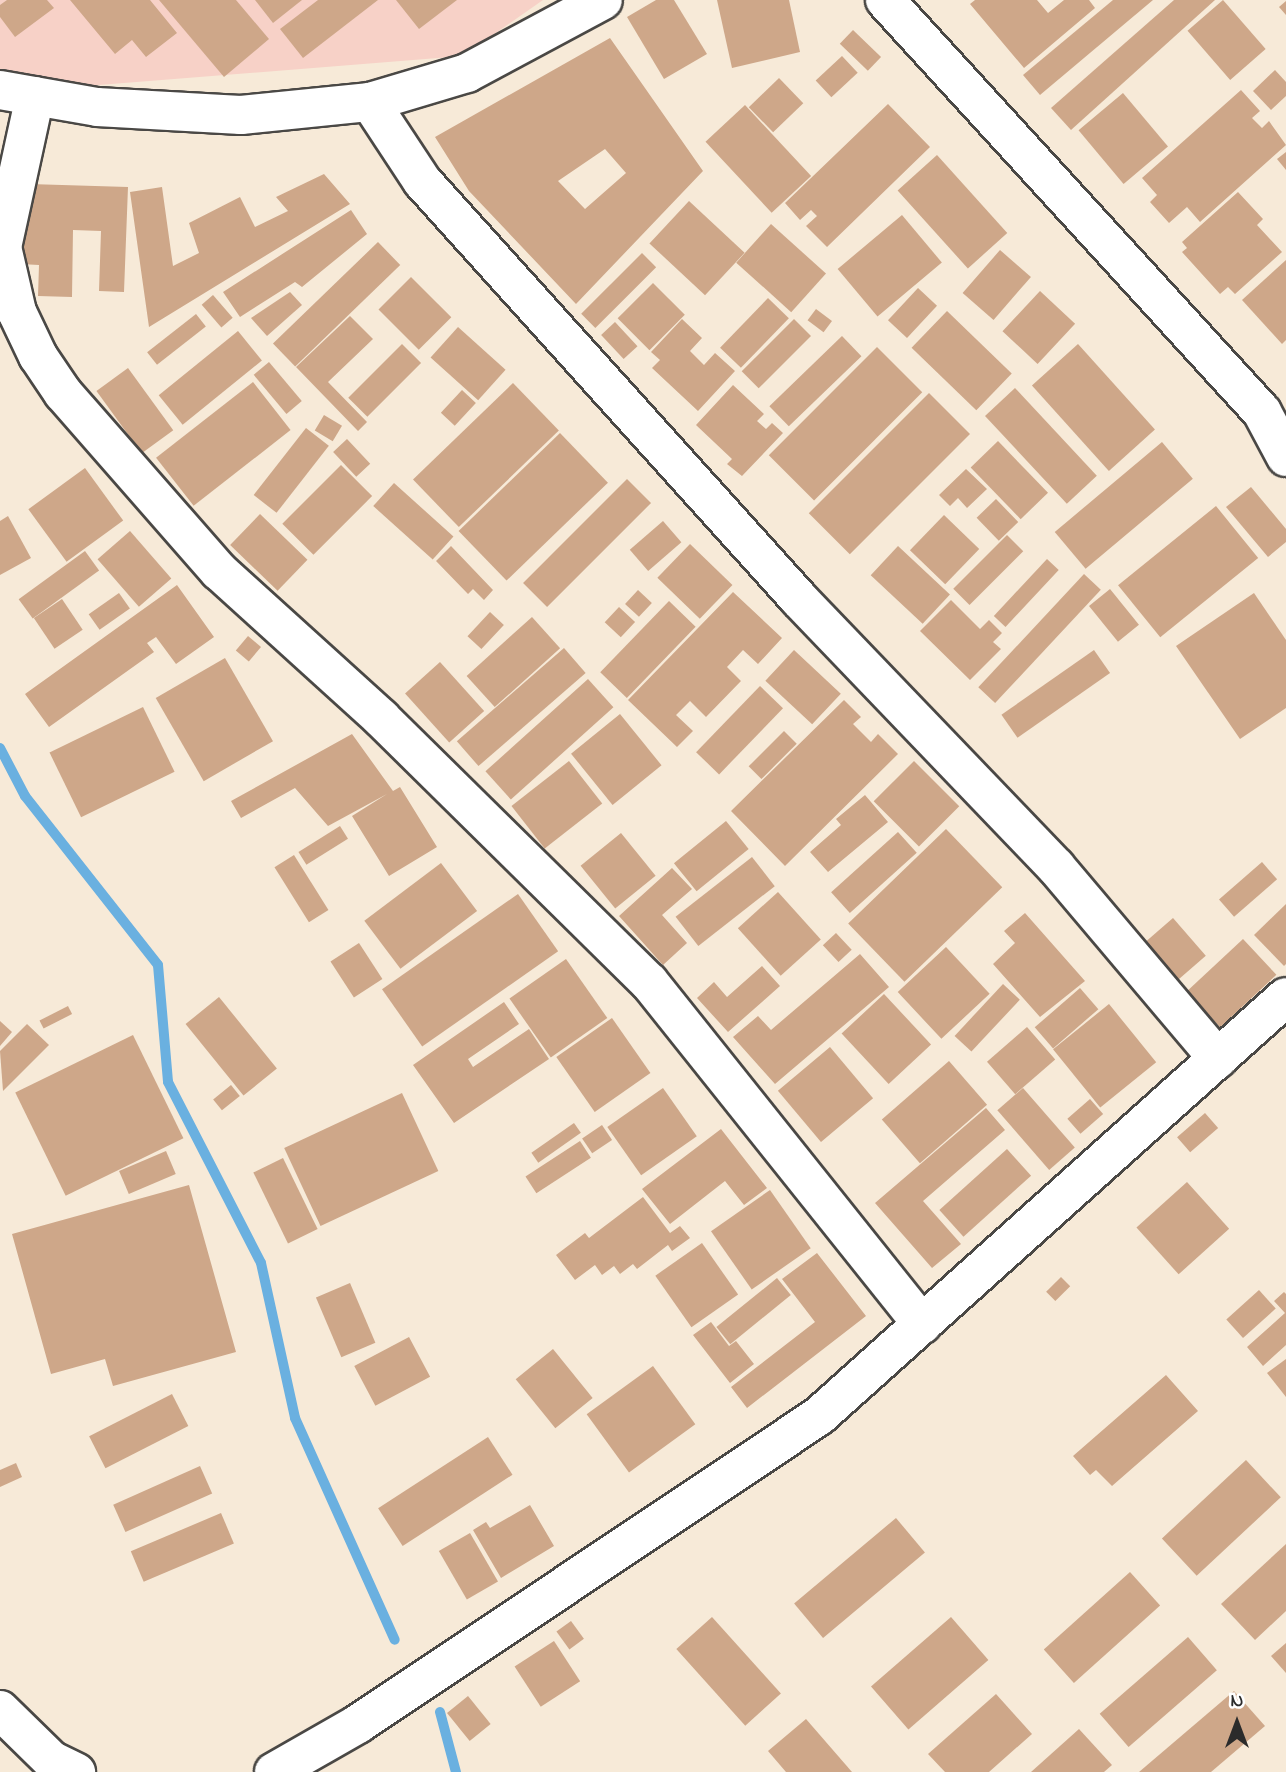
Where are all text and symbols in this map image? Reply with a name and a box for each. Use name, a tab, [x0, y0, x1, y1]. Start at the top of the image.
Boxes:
north arrow	[1202, 1688, 1272, 1758]
text: N	[1231, 1688, 1243, 1715]

